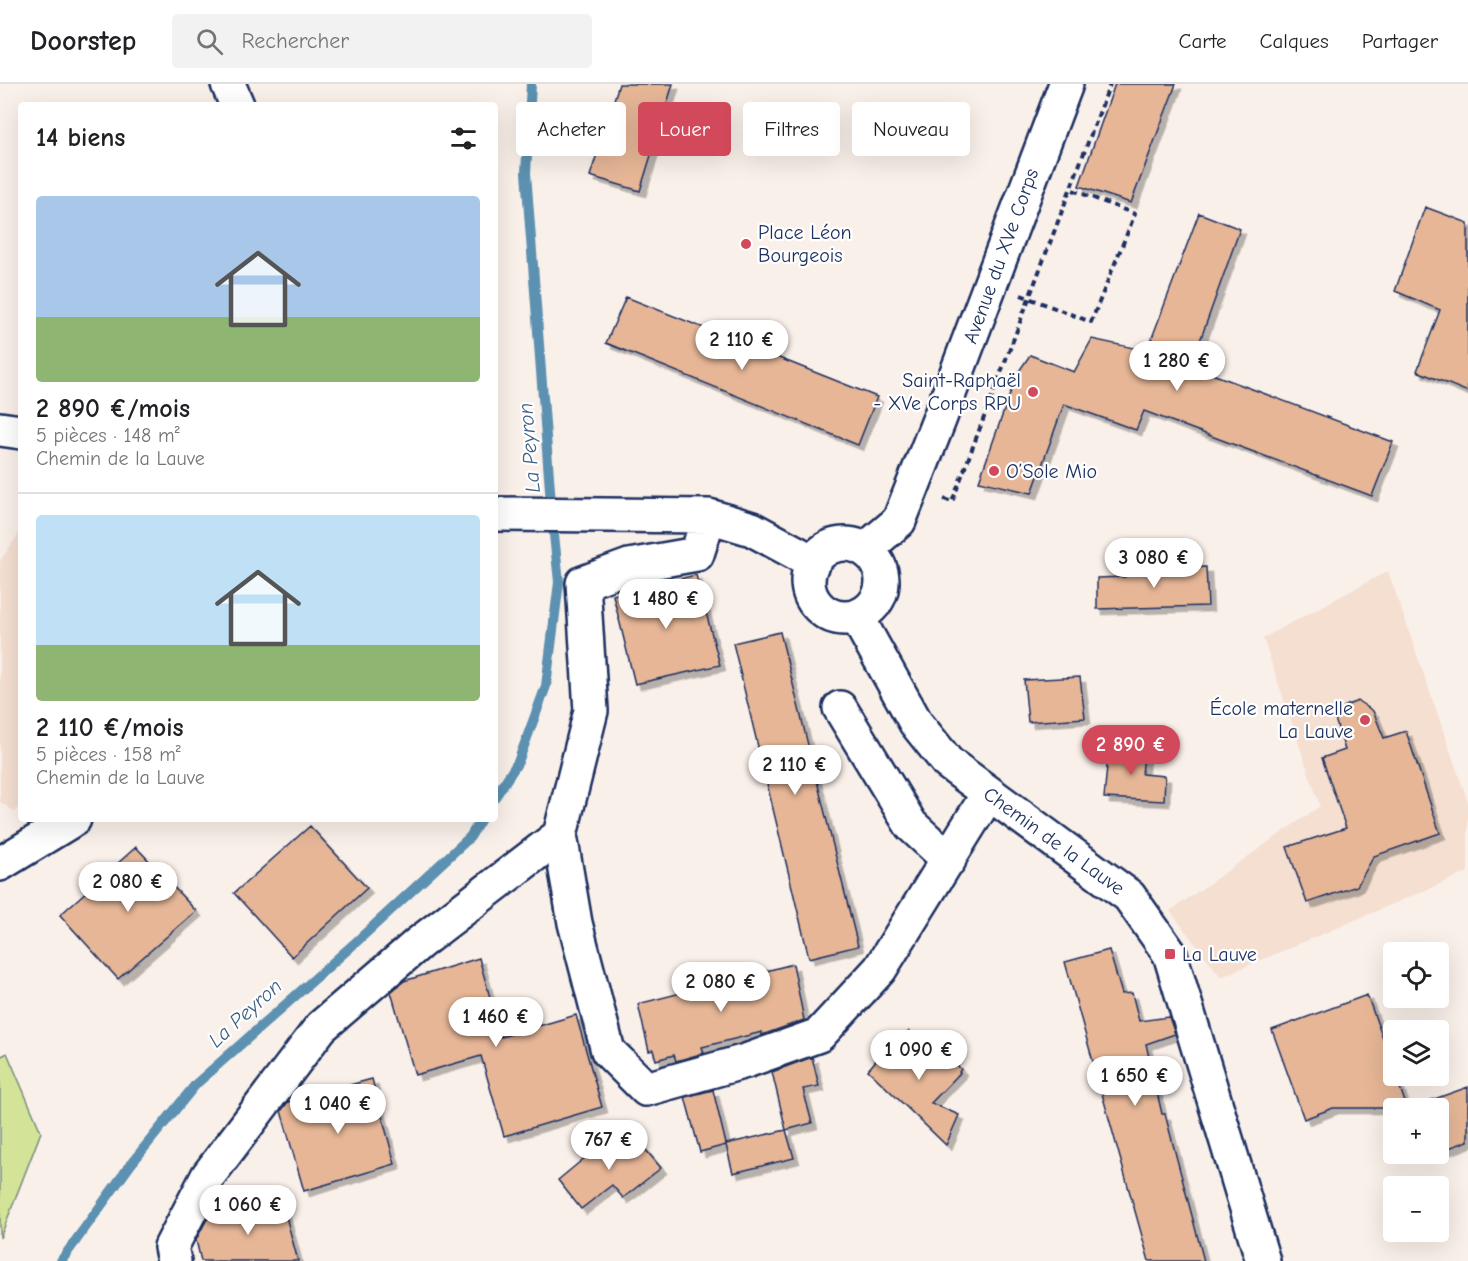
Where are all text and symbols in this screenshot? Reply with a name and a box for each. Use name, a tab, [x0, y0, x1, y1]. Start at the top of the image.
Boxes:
search box	[172, 14, 592, 68]
text: Doorstep	[30, 25, 136, 57]
icon: search	[193, 25, 226, 58]
text: Rechercher	[241, 28, 349, 54]
text: Carte	[1179, 29, 1227, 53]
text: Calques	[1260, 29, 1329, 53]
text: Partager	[1362, 29, 1438, 53]
chip: Acheter	[516, 102, 626, 156]
chip: Louer	[638, 102, 731, 156]
chip: Filtres	[743, 102, 840, 156]
chip: Nouveau	[852, 102, 970, 156]
icon: filters	[447, 122, 480, 155]
text: 14 biens	[36, 123, 125, 153]
street label: Avenue du XVe Corps	[959, 165, 1043, 347]
place label: Place Léon Bourgeois	[758, 221, 852, 267]
icon: home	[204, 235, 312, 343]
marker: Place Léon Bourgeois	[739, 237, 753, 251]
pin: 2 110 €	[687, 320, 797, 371]
text: 2 110 €	[709, 328, 775, 351]
pin: 1 280 €	[1122, 341, 1232, 392]
text: 1 280 €	[1143, 349, 1211, 372]
place label: Saint-Raphaël - XVe Corps RPU	[873, 369, 1021, 415]
marker: Saint-Raphaël - XVe Corps RPU	[1026, 385, 1040, 399]
text: 2 890 €/mois	[36, 394, 190, 424]
water label: La Peyron	[513, 402, 545, 494]
text: 5 pièces · 148 m²	[36, 424, 180, 447]
text: Chemin de la Lauve	[36, 447, 205, 470]
place label: O’Sole Mio	[1006, 460, 1097, 483]
marker: O’Sole Mio	[987, 464, 1001, 478]
pin: 3 080 €	[1099, 538, 1209, 589]
text: 3 080 €	[1119, 546, 1190, 569]
icon: home	[204, 554, 312, 662]
pin: 1 480 €	[611, 579, 721, 630]
text: 1 480 €	[633, 587, 699, 610]
place label: École maternelle La Lauve	[1210, 697, 1353, 743]
text: 2 110 €/mois	[36, 713, 184, 743]
marker: École maternelle La Lauve	[1358, 713, 1372, 727]
pin: 2 890 €	[1076, 725, 1186, 776]
text: 2 890 €	[1096, 733, 1166, 756]
text: 5 pièces · 158 m²	[36, 743, 181, 766]
pin: 2 110 €	[740, 745, 850, 796]
text: 2 110 €	[762, 753, 828, 776]
text: Chemin de la Lauve	[36, 766, 205, 789]
street label: Chemin de la Lauve	[979, 782, 1129, 900]
pin: 2 080 €	[73, 862, 183, 913]
text: 2 080 €	[92, 870, 164, 893]
map controls	[1383, 942, 1449, 1242]
button: locate	[1383, 942, 1449, 1008]
place label: La Lauve	[1182, 943, 1257, 966]
marker: La Lauve	[1163, 947, 1177, 961]
pin: 2 080 €	[666, 962, 776, 1013]
text: 2 080 €	[685, 970, 757, 993]
water label: La Peyron	[203, 974, 287, 1052]
pin: 1 460 €	[441, 997, 551, 1048]
text: 1 460 €	[462, 1005, 530, 1028]
button: layers	[1383, 1020, 1449, 1086]
pin: 1 090 €	[864, 1030, 974, 1081]
text: 1 090 €	[884, 1038, 954, 1061]
pin: 1 650 €	[1080, 1056, 1190, 1107]
text: 1 650 €	[1101, 1064, 1169, 1087]
pin: 1 040 €	[283, 1084, 393, 1135]
text: 1 040 €	[304, 1092, 372, 1115]
button: +	[1383, 1098, 1449, 1164]
pin: 767 €	[567, 1120, 651, 1171]
text: 767 €	[585, 1128, 633, 1151]
button: −	[1383, 1176, 1449, 1242]
pin: 1 060 €	[193, 1185, 303, 1236]
text: 1 060 €	[213, 1193, 283, 1216]

